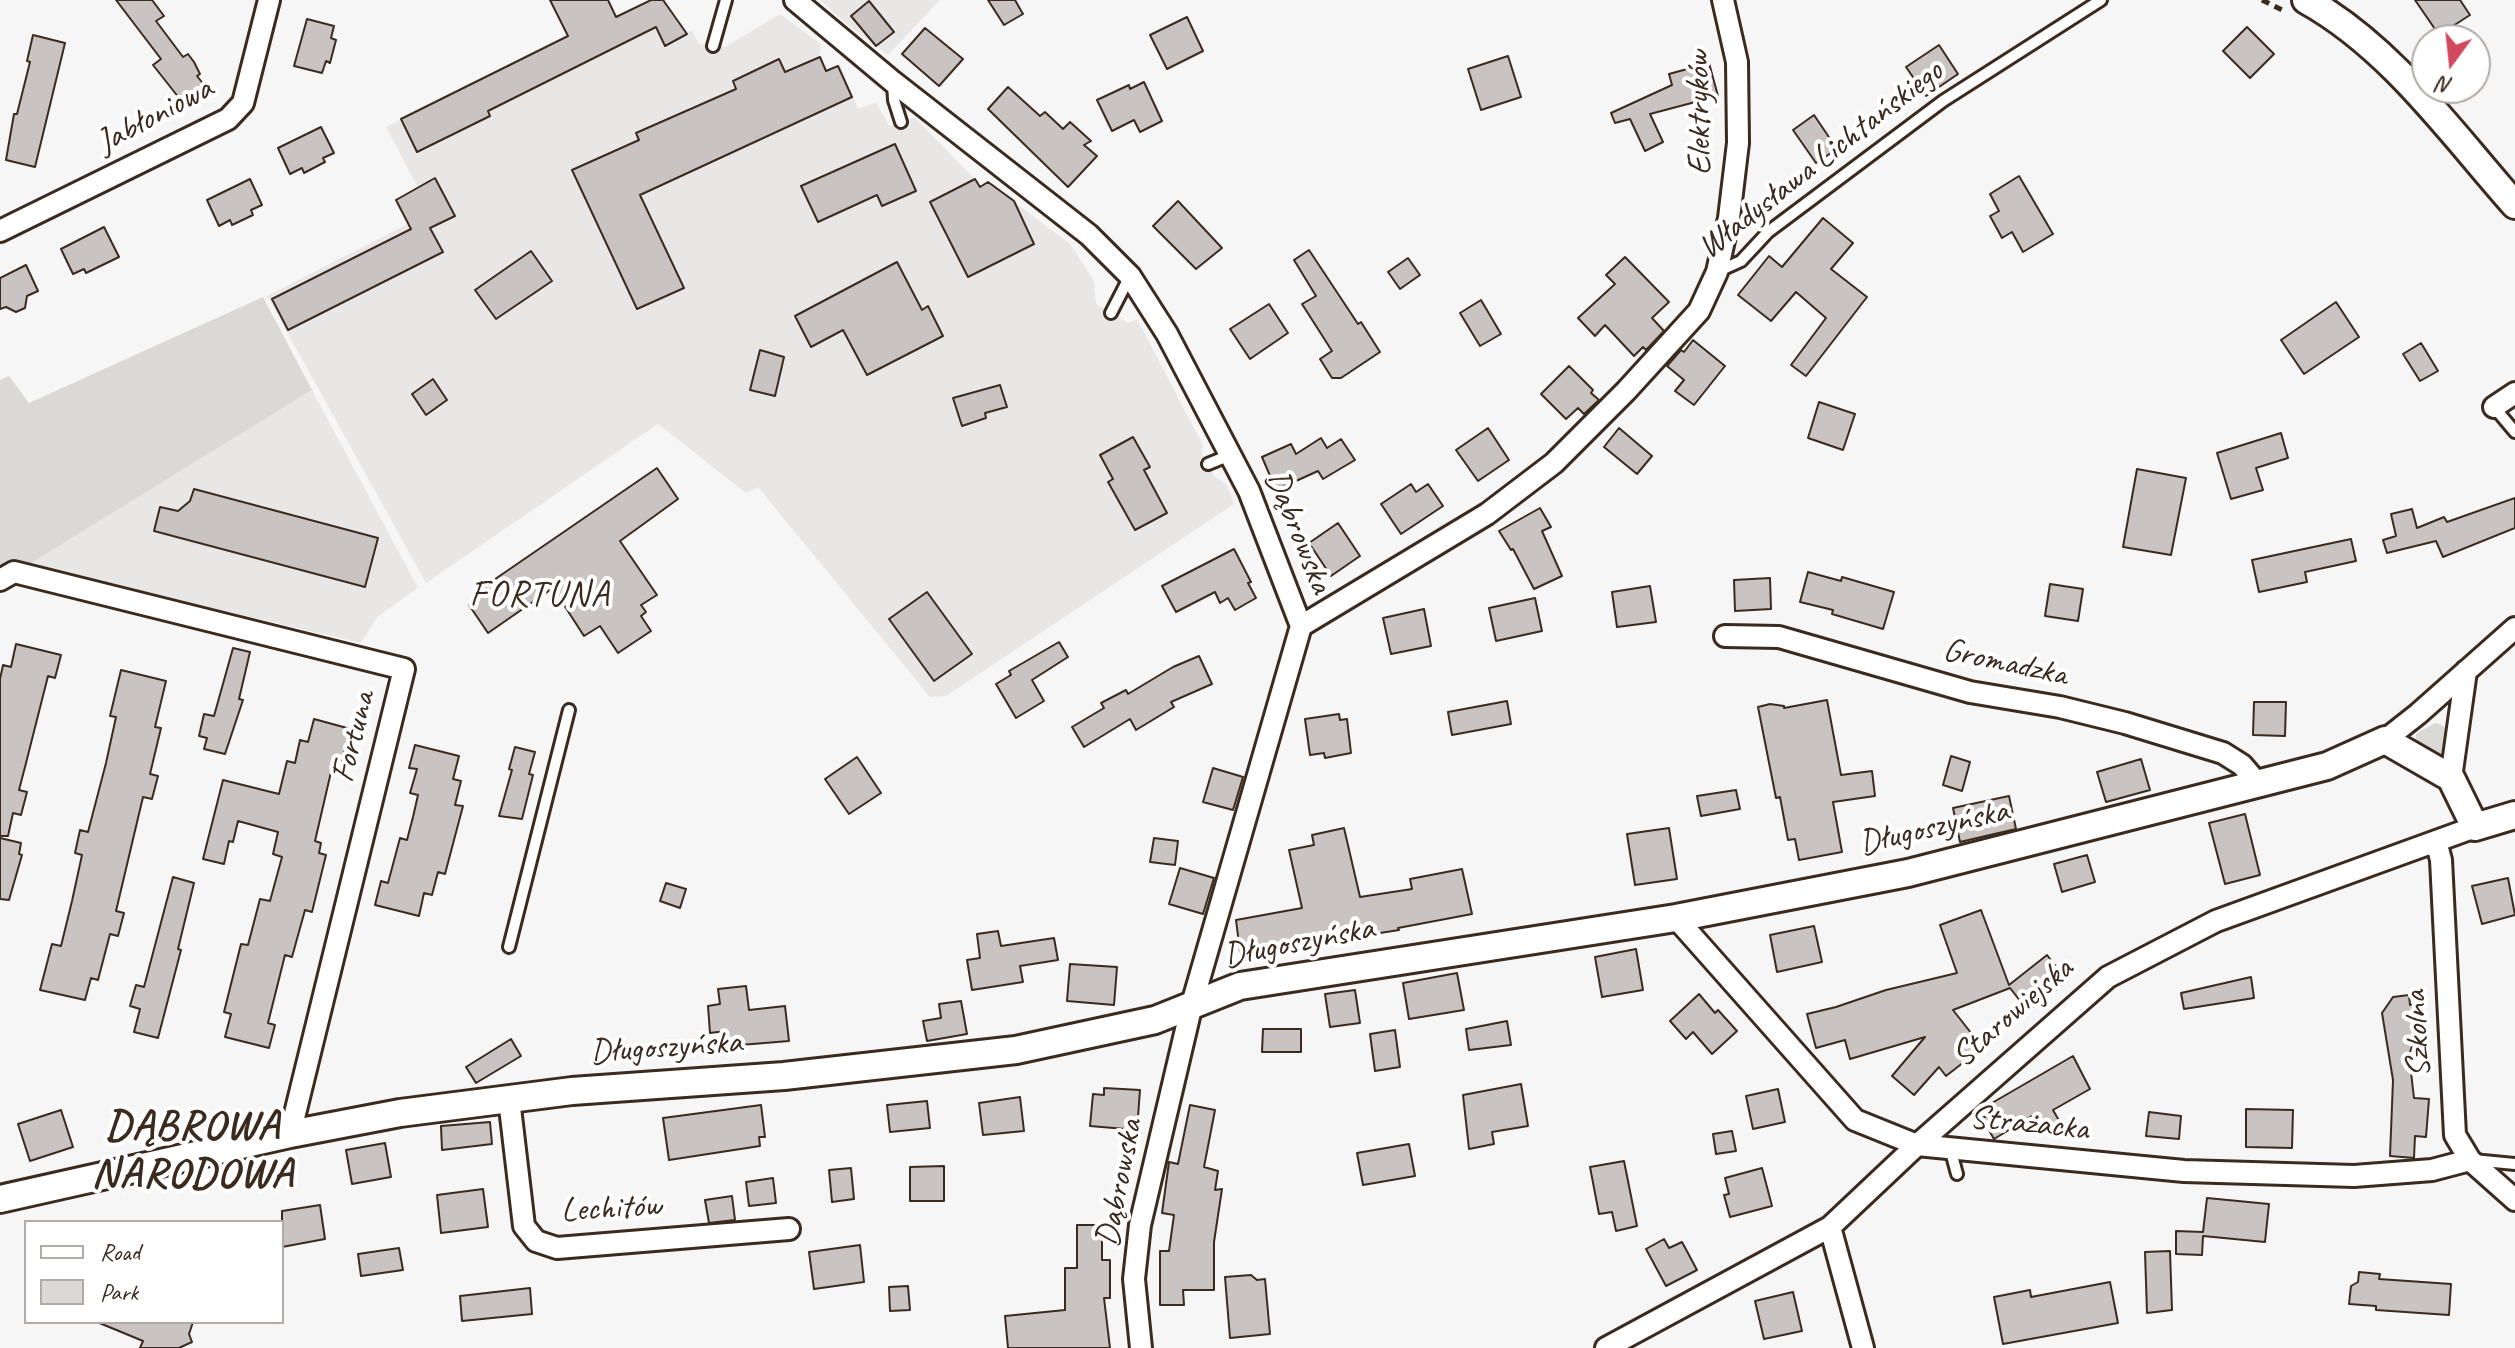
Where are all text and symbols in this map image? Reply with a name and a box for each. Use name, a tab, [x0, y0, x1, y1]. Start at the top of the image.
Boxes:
north arrow	[2411, 24, 2491, 104]
street label: Elektryków	[1679, 51, 1721, 175]
street label: Władysława Lichtańskiego	[1690, 52, 1952, 268]
street label: Jabłoniowa	[90, 69, 220, 163]
text: N	[2435, 70, 2456, 101]
street label: Dąbrowska	[1255, 465, 1341, 599]
district label: FORTUNA	[470, 574, 610, 618]
street label: Gromadzka	[1939, 630, 2071, 696]
street label: Fortuna	[323, 687, 385, 787]
street label: Długoszyńska	[1855, 791, 2013, 865]
street label: Długoszyńska	[1220, 908, 1378, 978]
street label: Starowiejska	[1944, 949, 2082, 1077]
street label: Szkolna	[2395, 989, 2441, 1079]
street label: Długoszyńska	[589, 1022, 743, 1074]
street label: Strażacka	[1968, 1097, 2090, 1151]
district label: DĄBROWA NARODOWA	[92, 1102, 294, 1200]
street label: Dąbrowska	[1088, 1116, 1152, 1250]
street label: Lechitów	[560, 1186, 662, 1232]
legend	[24, 1220, 284, 1324]
text: Road	[100, 1237, 140, 1267]
text: Park	[100, 1277, 138, 1307]

